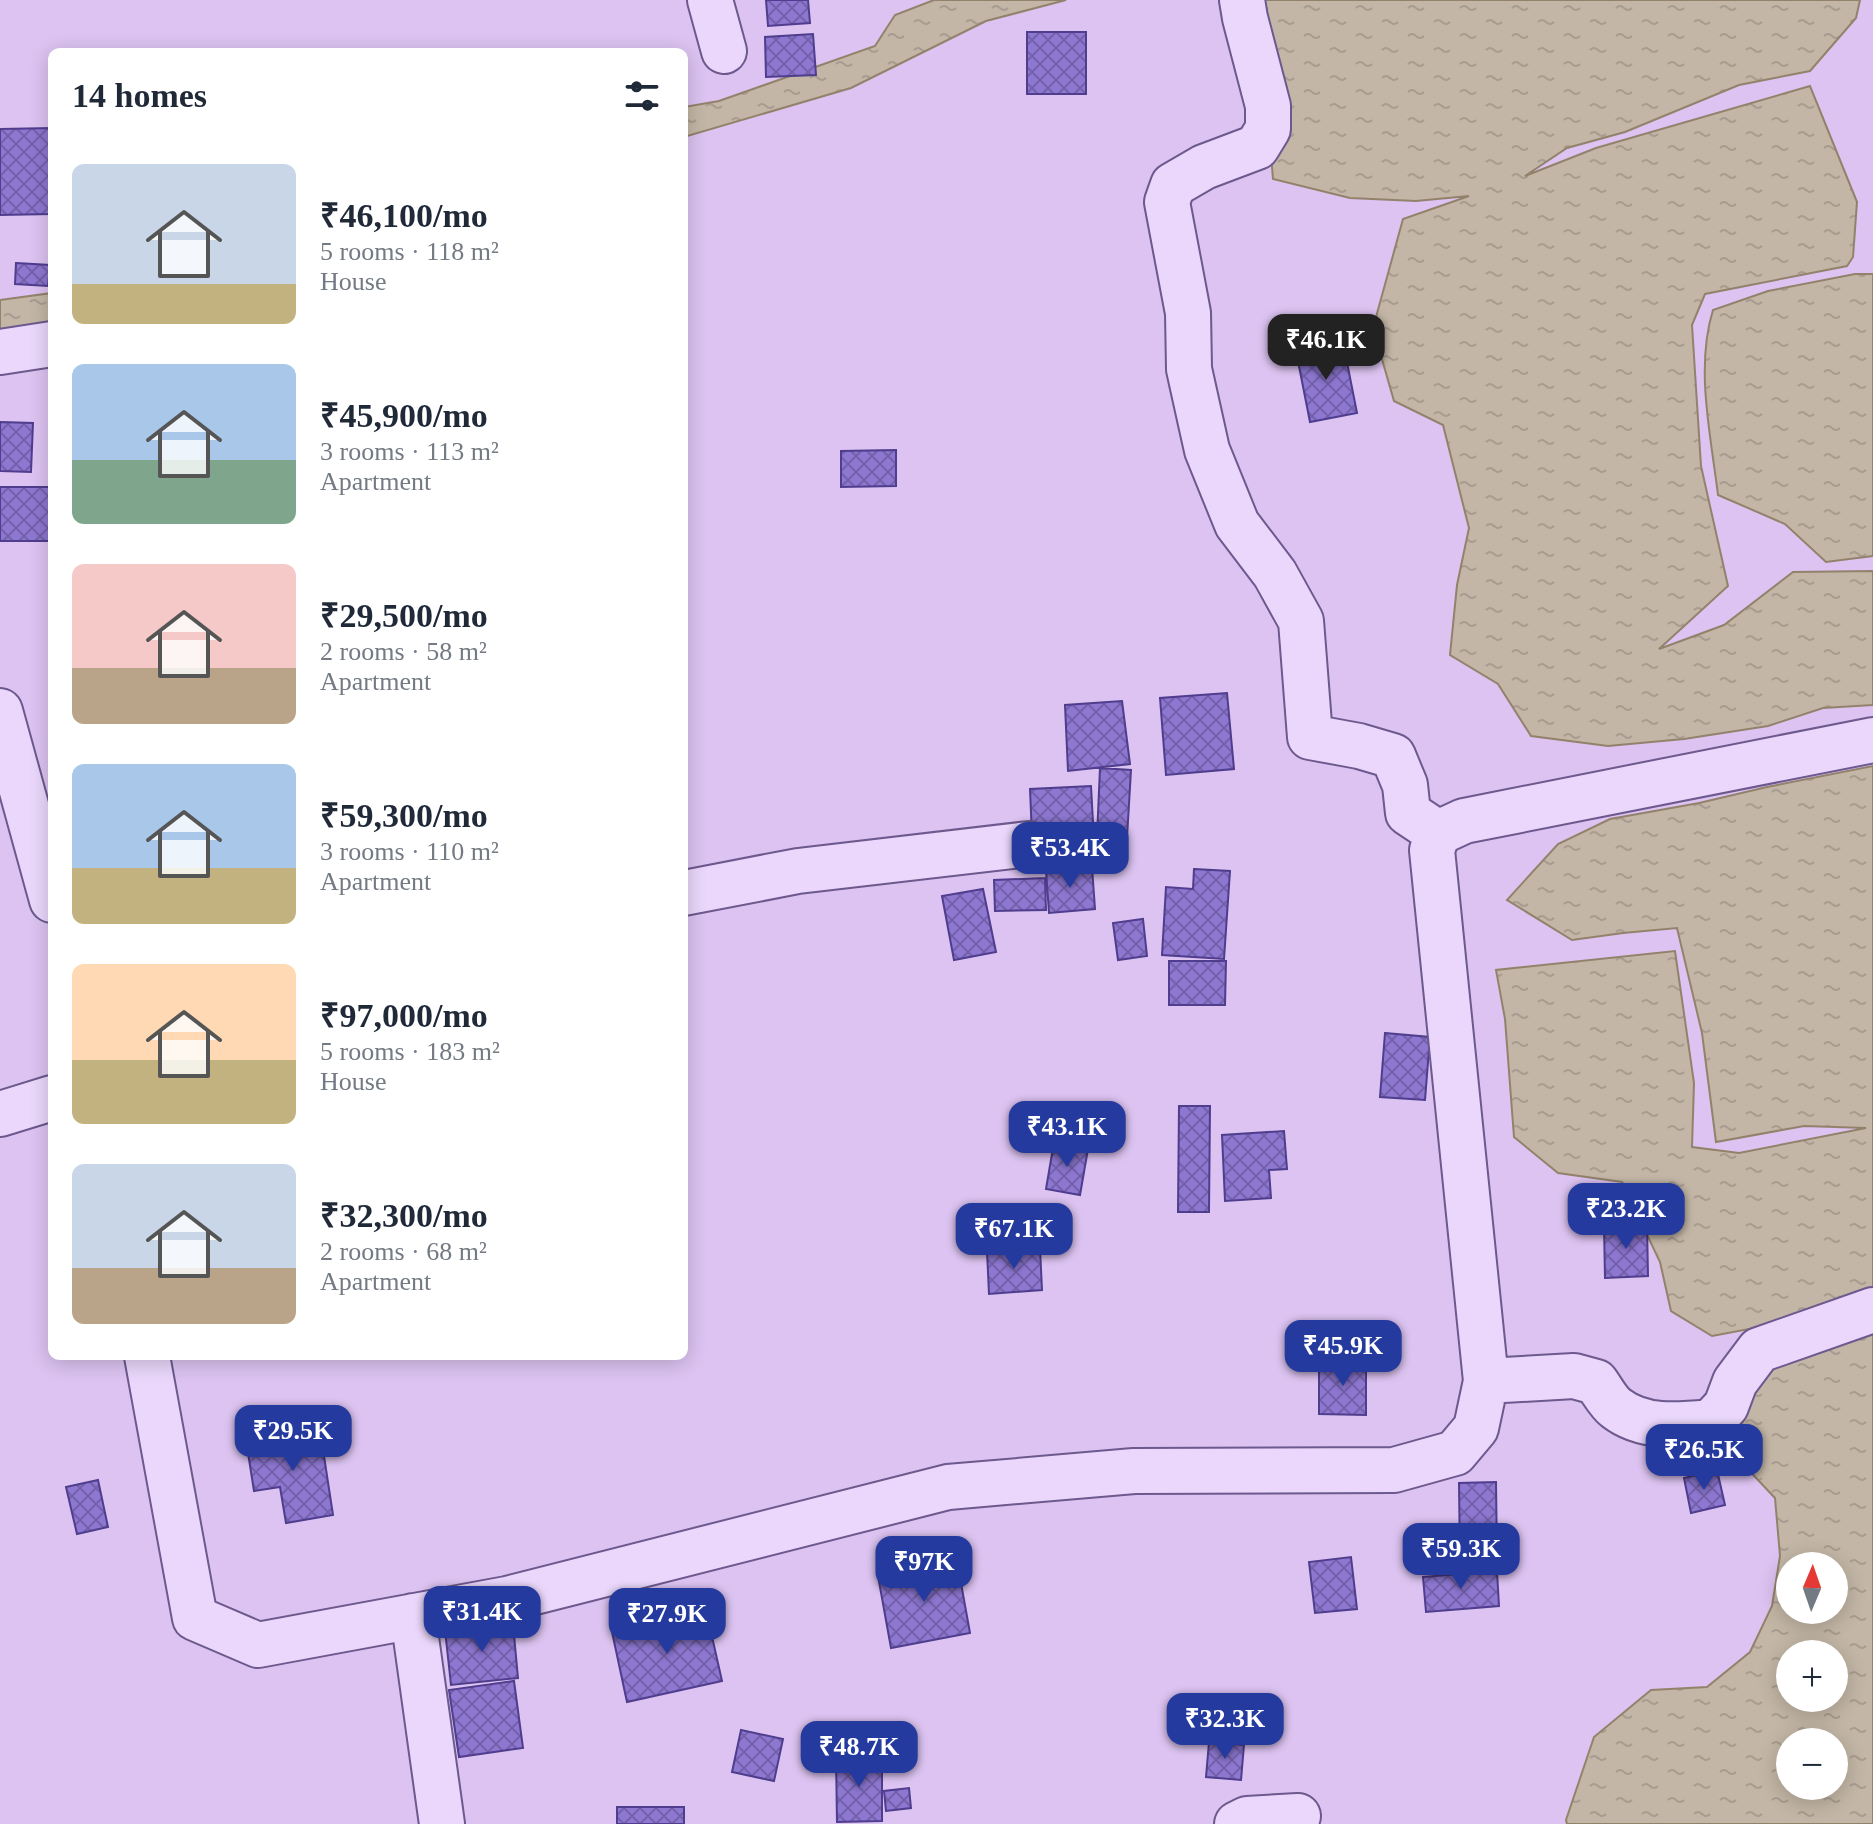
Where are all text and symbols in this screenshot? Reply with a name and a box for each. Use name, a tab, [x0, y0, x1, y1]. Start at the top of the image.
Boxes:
icon: filters	[620, 74, 664, 118]
text: 14 homes	[72, 77, 207, 114]
icon: home	[136, 196, 232, 292]
text: ₹46,100/mo	[320, 197, 488, 234]
text: 5 rooms · 118 m²	[320, 237, 499, 266]
text: House	[320, 267, 386, 296]
pin: ₹46.1K	[1261, 314, 1391, 382]
text: ₹46.1K	[1286, 325, 1366, 354]
icon: home	[136, 396, 232, 492]
text: ₹45,900/mo	[320, 397, 488, 434]
text: 3 rooms · 113 m²	[320, 437, 499, 466]
text: Apartment	[320, 467, 431, 496]
icon: home	[136, 596, 232, 692]
text: ₹29,500/mo	[320, 597, 488, 634]
text: 2 rooms · 58 m²	[320, 637, 487, 666]
text: Apartment	[320, 667, 431, 696]
icon: home	[136, 796, 232, 892]
text: ₹59,300/mo	[320, 797, 488, 834]
pin: ₹53.4K	[1005, 822, 1135, 890]
text: ₹53.4K	[1030, 833, 1110, 862]
text: 3 rooms · 110 m²	[320, 837, 499, 866]
text: Apartment	[320, 867, 431, 896]
icon: home	[136, 996, 232, 1092]
text: ₹97,000/mo	[320, 997, 488, 1034]
text: 5 rooms · 183 m²	[320, 1037, 500, 1066]
text: House	[320, 1067, 386, 1096]
pin: ₹43.1K	[1002, 1101, 1132, 1169]
text: ₹43.1K	[1027, 1112, 1107, 1141]
pin: ₹23.2K	[1561, 1183, 1691, 1251]
text: ₹23.2K	[1586, 1194, 1666, 1223]
icon: home	[136, 1196, 232, 1292]
text: ₹32,300/mo	[320, 1197, 488, 1234]
pin: ₹67.1K	[949, 1203, 1079, 1271]
text: ₹67.1K	[974, 1214, 1054, 1243]
text: 2 rooms · 68 m²	[320, 1237, 487, 1266]
text: Apartment	[320, 1267, 431, 1296]
pin: ₹45.9K	[1278, 1320, 1408, 1388]
text: ₹45.9K	[1303, 1331, 1383, 1360]
pin: ₹29.5K	[228, 1405, 358, 1473]
text: ₹29.5K	[253, 1416, 333, 1445]
pin: ₹26.5K	[1639, 1424, 1769, 1492]
text: ₹26.5K	[1664, 1435, 1744, 1464]
pin: ₹59.3K	[1396, 1523, 1526, 1591]
text: ₹59.3K	[1421, 1534, 1501, 1563]
pin: ₹97K	[877, 1536, 971, 1604]
text: ₹97K	[893, 1547, 955, 1576]
north arrow	[1776, 1552, 1848, 1624]
map controls	[1776, 1552, 1848, 1800]
pin: ₹31.4K	[417, 1586, 547, 1654]
pin: ₹27.9K	[602, 1588, 732, 1656]
text: ₹31.4K	[442, 1597, 522, 1626]
text: ₹27.9K	[627, 1599, 707, 1628]
button: +	[1776, 1640, 1848, 1712]
pin: ₹32.3K	[1160, 1693, 1290, 1761]
text: ₹32.3K	[1185, 1704, 1265, 1733]
pin: ₹48.7K	[794, 1721, 924, 1789]
button: −	[1776, 1728, 1848, 1800]
text: ₹48.7K	[819, 1732, 899, 1761]

